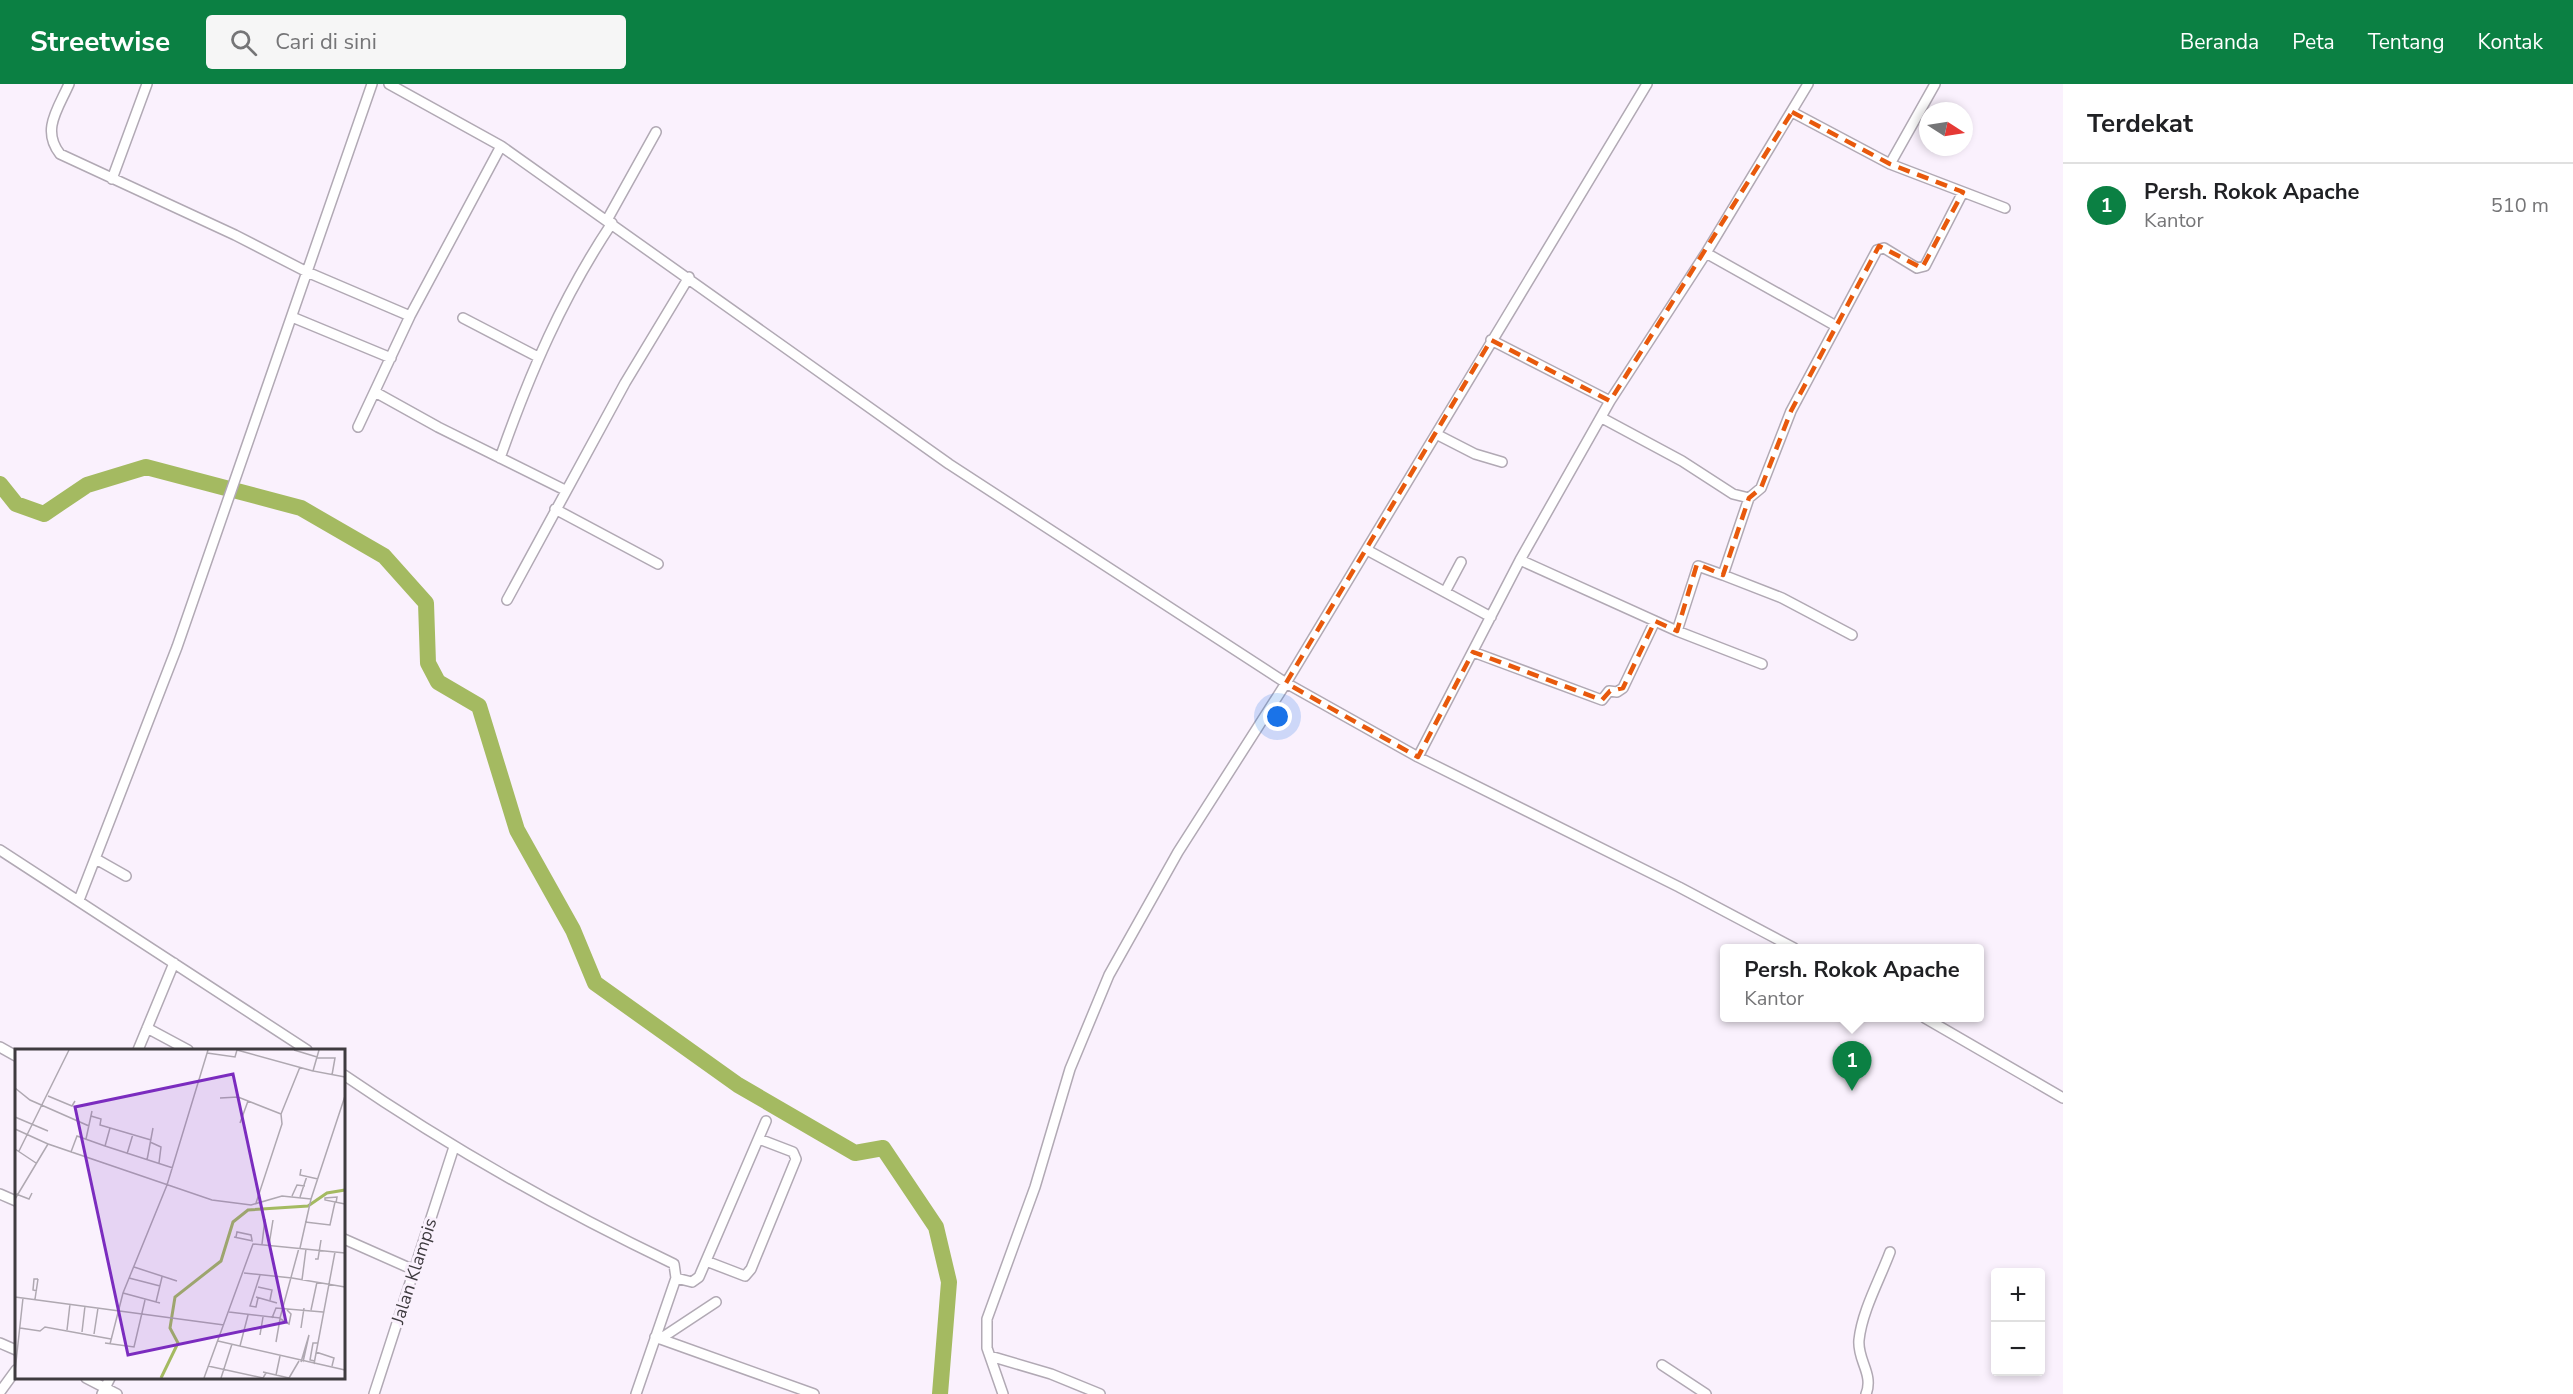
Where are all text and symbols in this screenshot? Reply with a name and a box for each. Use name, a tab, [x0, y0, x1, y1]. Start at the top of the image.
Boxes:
search box	[206, 15, 626, 69]
text: Streetwise	[30, 23, 170, 61]
icon: search	[227, 26, 260, 59]
text: Cari di sini	[275, 27, 377, 57]
text: Beranda	[2180, 28, 2259, 56]
text: Peta	[2292, 28, 2335, 56]
text: Tentang	[2368, 28, 2445, 56]
text: Kontak	[2478, 28, 2543, 56]
north arrow	[1919, 102, 1973, 156]
text: Terdekat	[2087, 106, 2193, 141]
text: Persh. Rokok Apache	[2144, 177, 2359, 207]
text: 1	[2101, 192, 2113, 219]
text: 510 m	[2491, 192, 2549, 219]
text: Kantor	[2144, 207, 2204, 234]
your location	[1263, 702, 1292, 731]
popup	[1720, 944, 1984, 1022]
text: Persh. Rokok Apache	[1744, 955, 1960, 985]
text: Kantor	[1744, 985, 1804, 1012]
pin: 1	[1832, 1042, 1872, 1091]
inset map	[15, 1049, 345, 1379]
street label: Jalan Klampis	[385, 1215, 442, 1328]
map controls	[1991, 1268, 2045, 1376]
button: +	[1991, 1268, 2045, 1322]
button: −	[1991, 1322, 2045, 1376]

